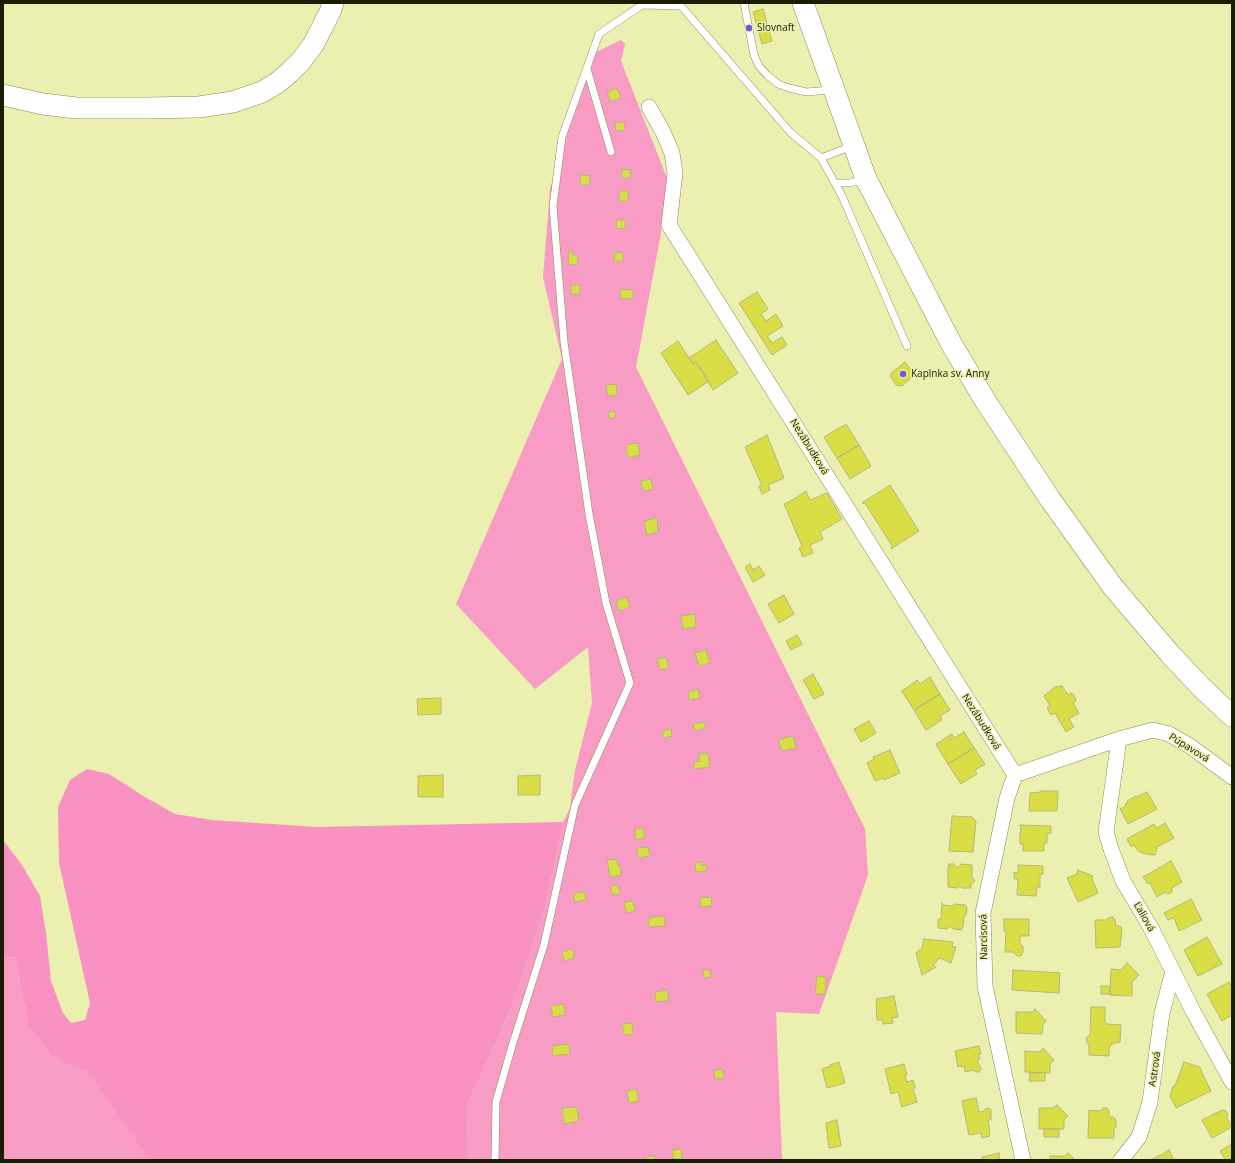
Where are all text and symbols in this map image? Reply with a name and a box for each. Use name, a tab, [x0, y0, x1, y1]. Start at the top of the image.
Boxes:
place label: Slovnaft	[757, 22, 795, 34]
marker: Slovnaft	[744, 23, 754, 33]
place label: Kaplnka sv. Anny	[911, 368, 989, 380]
marker: Kaplnka sv. Anny	[898, 369, 908, 379]
street label: Nezábudková	[787, 417, 831, 477]
street label: Nezábudková	[959, 692, 1003, 752]
street label: Púpavová	[1167, 731, 1211, 765]
street label: Ľaliová	[1131, 900, 1157, 934]
street label: Narcisová	[978, 914, 990, 960]
street label: Astrová	[1147, 1051, 1163, 1087]

